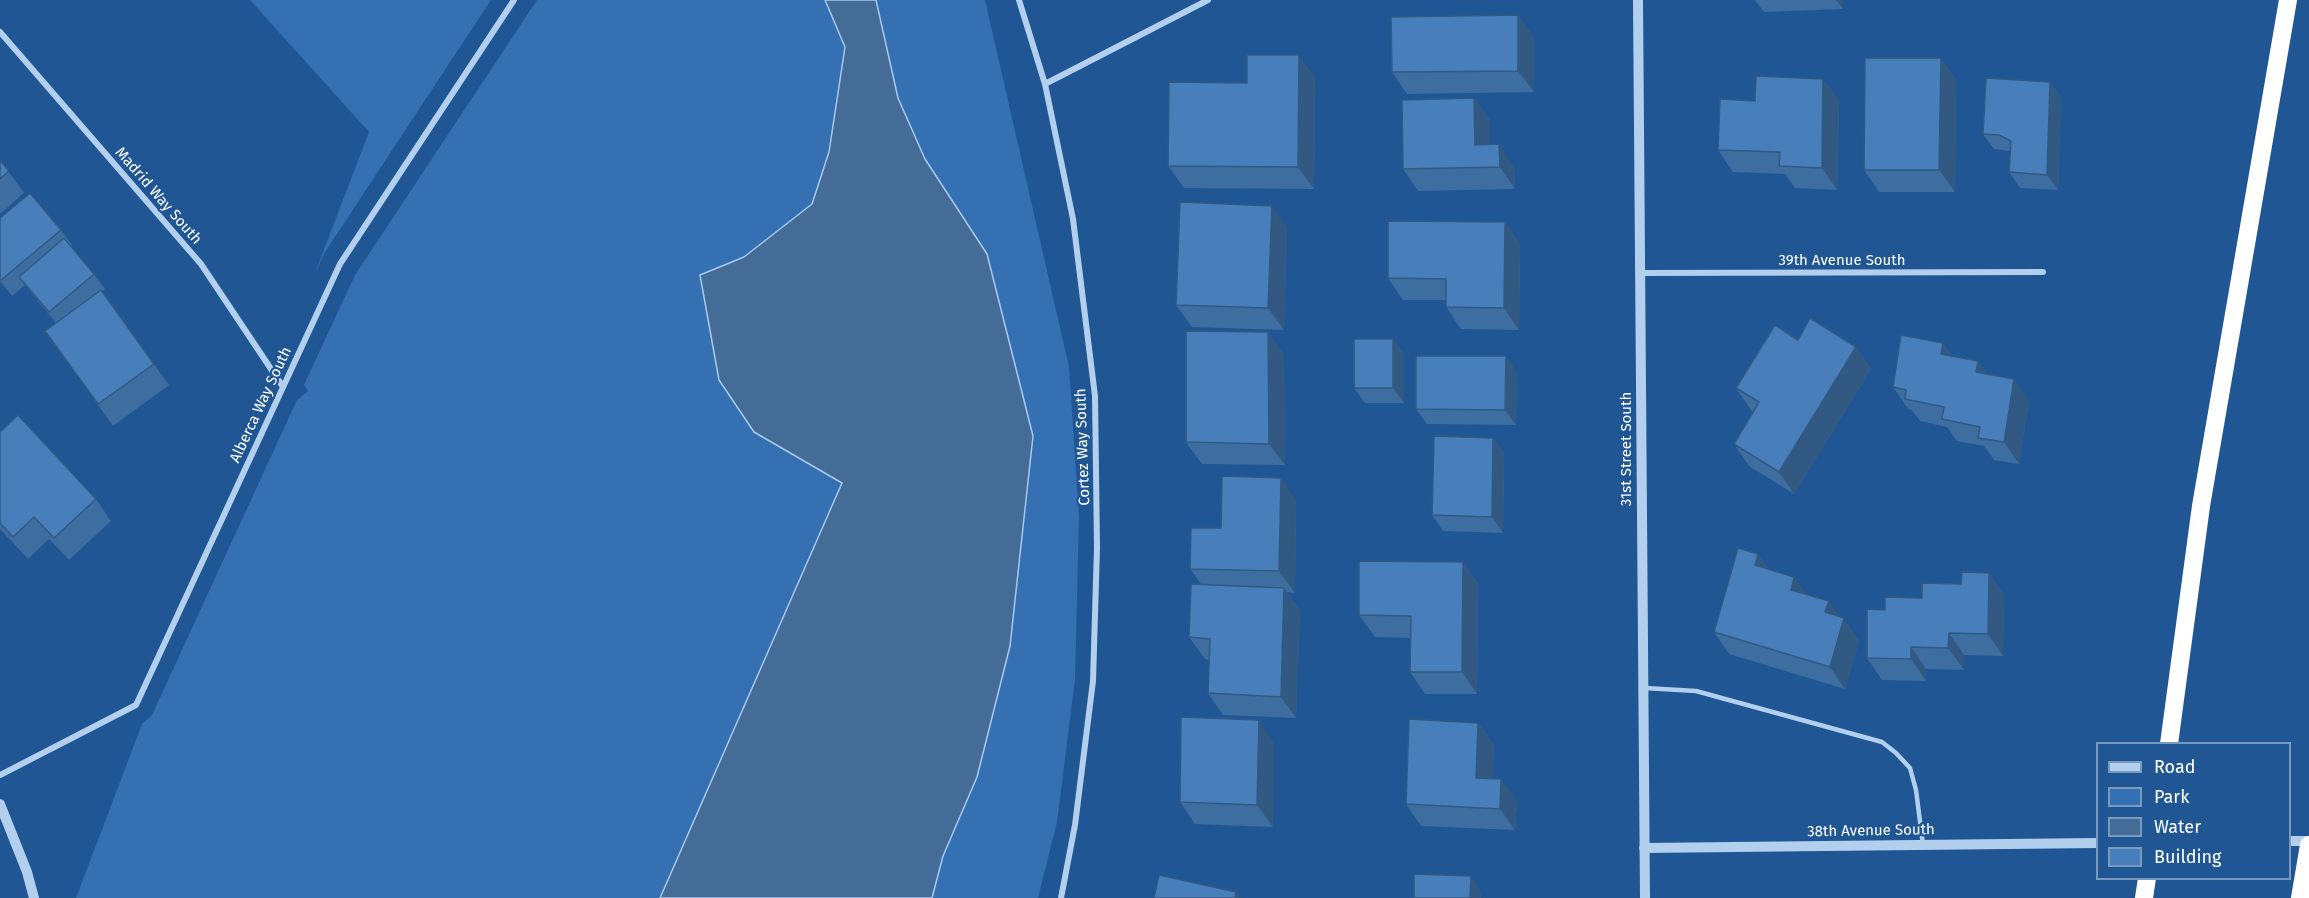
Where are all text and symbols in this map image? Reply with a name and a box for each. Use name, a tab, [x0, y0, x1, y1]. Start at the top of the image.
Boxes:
street label: Madrid Way South	[111, 144, 205, 248]
street label: 39th Avenue South	[1779, 252, 1905, 270]
street label: Alberca Way South	[226, 344, 296, 466]
street label: Cortez Way South	[1072, 388, 1094, 506]
street label: 31st Street South	[1618, 392, 1636, 506]
legend	[2096, 742, 2291, 880]
text: Road	[2154, 756, 2196, 778]
text: Park	[2154, 786, 2189, 808]
text: Water	[2154, 816, 2201, 838]
street label: 38th Avenue South	[1807, 821, 1935, 841]
text: Building	[2154, 846, 2221, 868]

